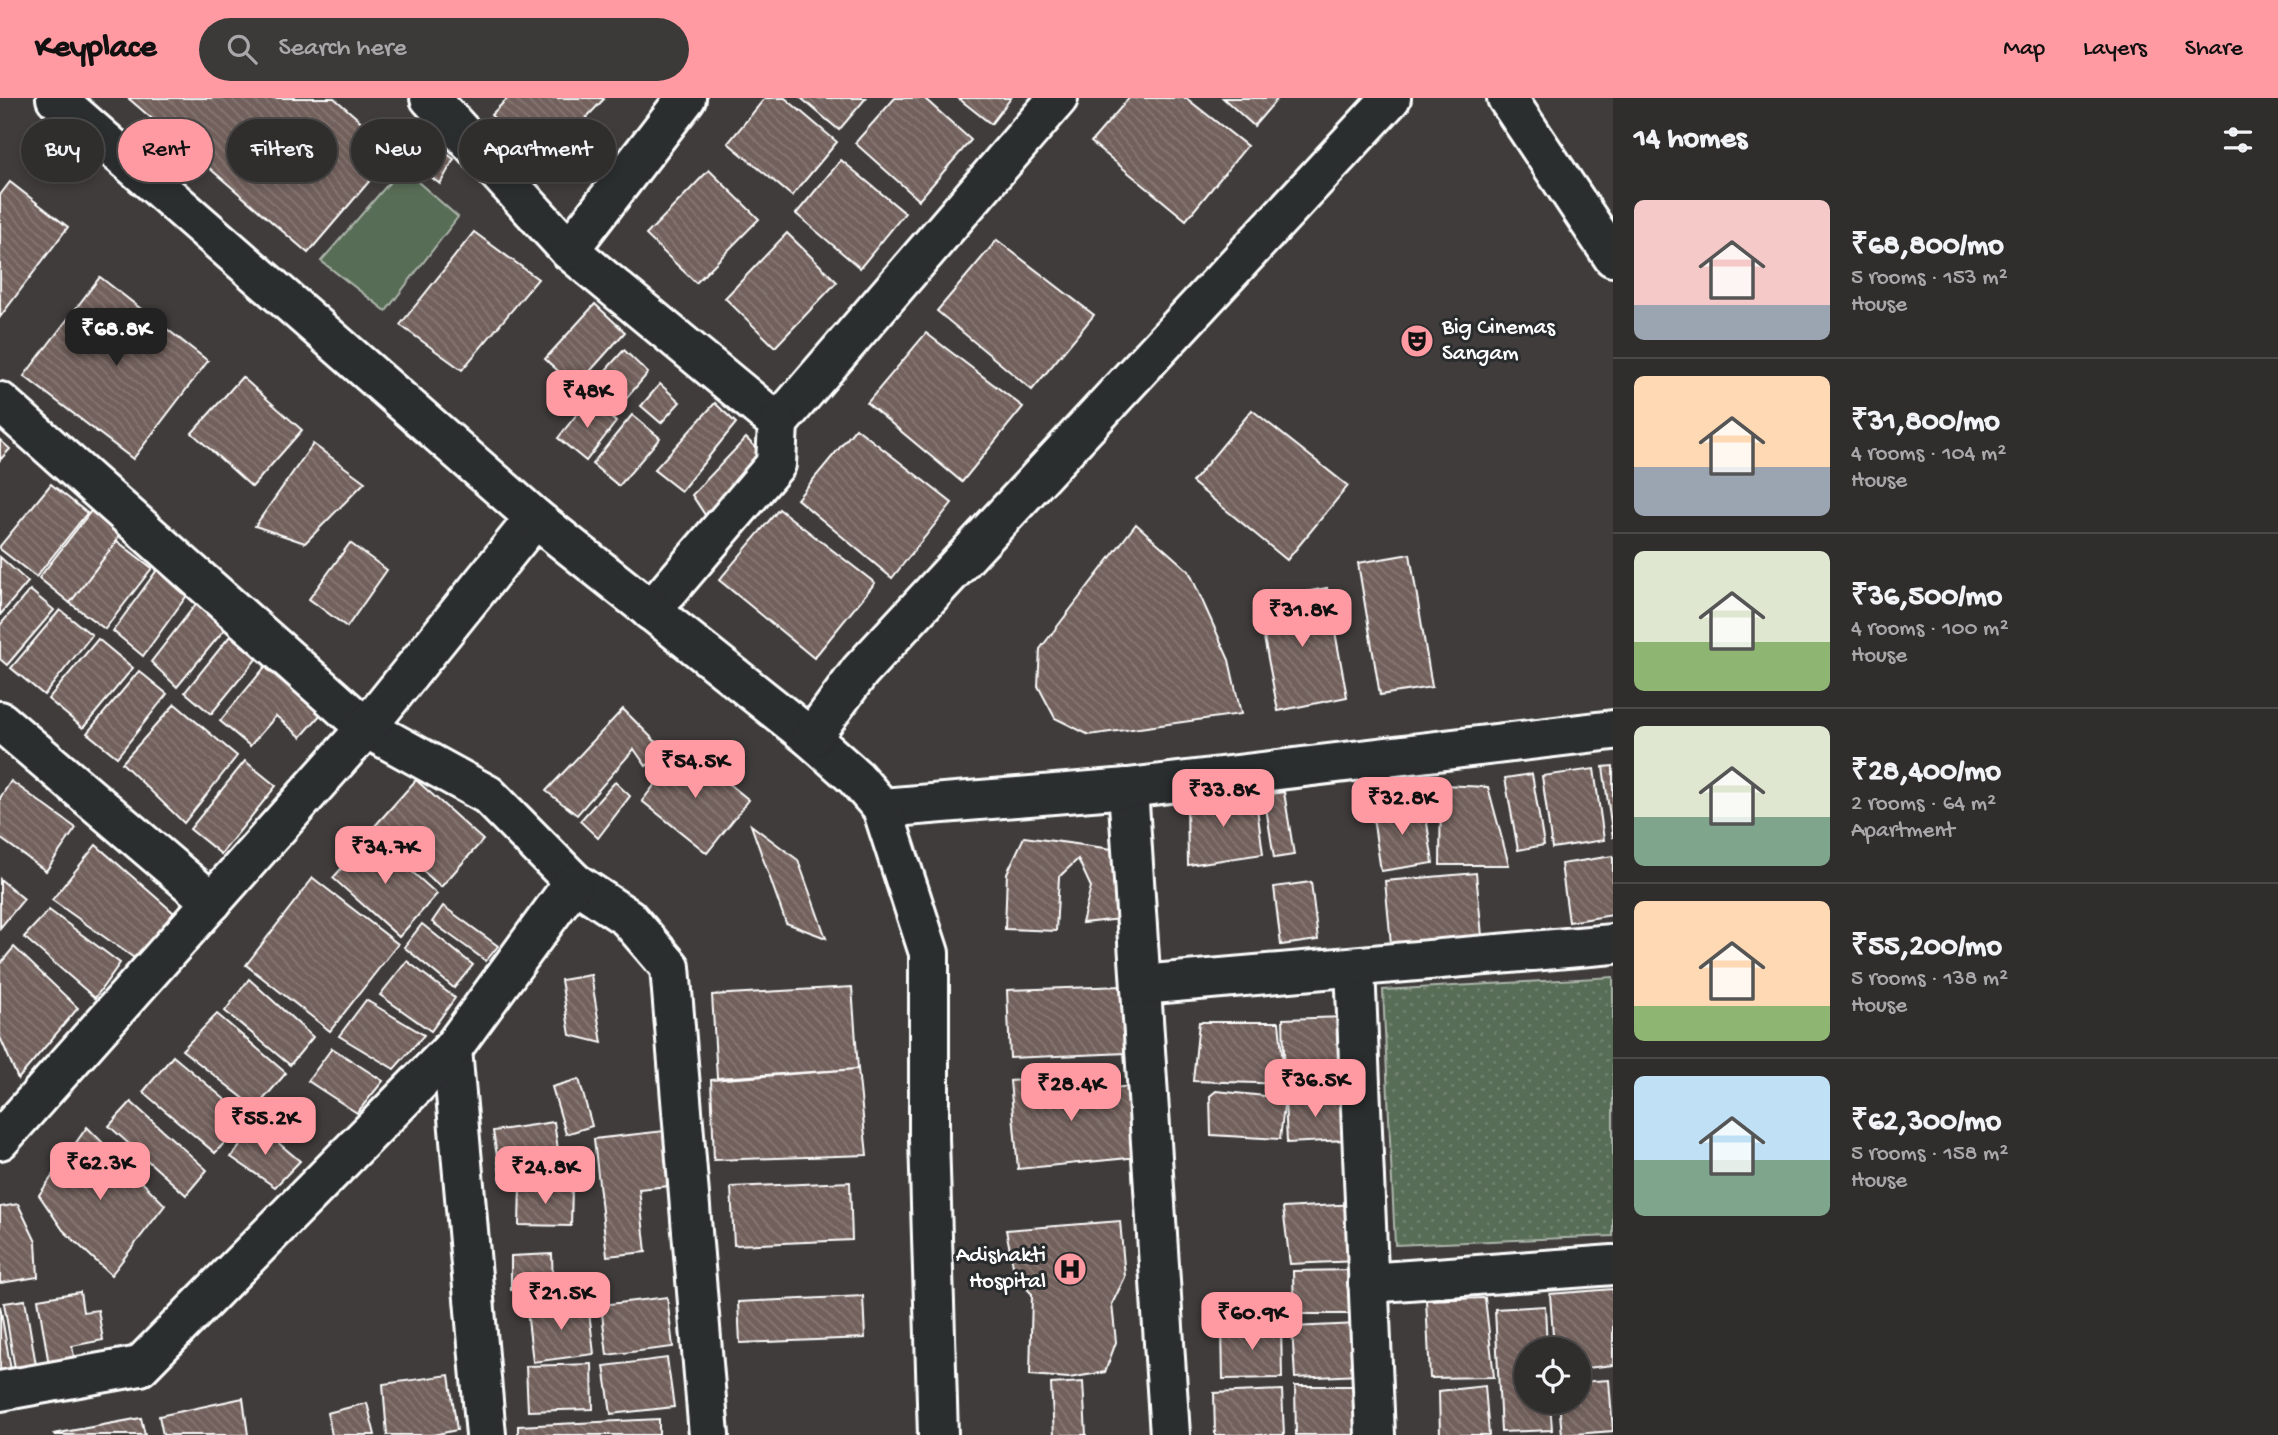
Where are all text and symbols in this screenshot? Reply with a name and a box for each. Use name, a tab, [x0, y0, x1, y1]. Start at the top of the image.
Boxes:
search box	[199, 18, 689, 81]
text: Keyplace	[35, 30, 157, 68]
icon: search	[223, 30, 261, 68]
text: Search here	[279, 34, 407, 65]
text: Map	[2003, 35, 2045, 64]
text: Layers	[2083, 35, 2147, 64]
text: Share	[2185, 35, 2243, 64]
chip: Buy	[21, 119, 104, 182]
chip: Rent	[118, 119, 213, 182]
chip: Filters	[227, 119, 337, 182]
chip: New	[351, 119, 445, 182]
chip: Apartment	[459, 119, 616, 182]
icon: filters	[2219, 121, 2257, 159]
text: 14 homes	[1634, 123, 1747, 158]
icon: home	[1690, 228, 1774, 312]
text: ₹68,800/mo	[1851, 230, 2004, 265]
text: 5 rooms · 153 m²	[1851, 265, 2008, 292]
text: House	[1851, 292, 1907, 319]
pin: ₹68.8K	[59, 308, 173, 368]
place label: Big Cinemas Sangam	[1441, 315, 1556, 368]
text: ₹68.8K	[81, 317, 151, 344]
theatre icon: Big Cinemas Sangam	[1398, 322, 1436, 360]
pin: ₹48K	[546, 370, 628, 430]
text: ₹48K	[562, 379, 612, 406]
icon: home	[1690, 404, 1774, 488]
text: ₹31,800/mo	[1851, 406, 2000, 441]
text: 4 rooms · 104 m²	[1851, 441, 2006, 468]
text: House	[1851, 468, 1907, 495]
icon: home	[1690, 579, 1774, 663]
text: ₹36,500/mo	[1851, 581, 2002, 616]
pin: ₹31.8K	[1245, 589, 1359, 649]
text: ₹31.8K	[1269, 598, 1335, 625]
text: 4 rooms · 100 m²	[1851, 616, 2009, 643]
text: House	[1851, 643, 1907, 670]
pin: ₹54.5K	[638, 740, 752, 800]
text: ₹54.5K	[661, 749, 729, 776]
icon: home	[1690, 754, 1774, 838]
text: ₹28,400/mo	[1851, 756, 2001, 791]
pin: ₹33.8K	[1166, 770, 1280, 829]
text: ₹33.8K	[1188, 778, 1258, 805]
pin: ₹32.8K	[1345, 778, 1459, 837]
text: ₹32.8K	[1368, 786, 1436, 813]
text: 2 rooms · 64 m²	[1851, 791, 1996, 818]
text: Apartment	[1851, 818, 1955, 845]
pin: ₹34.7K	[328, 826, 442, 886]
text: ₹34.7K	[351, 835, 419, 862]
icon: home	[1690, 929, 1774, 1013]
text: ₹55,200/mo	[1851, 931, 2002, 966]
text: 5 rooms · 138 m²	[1851, 966, 2008, 993]
text: House	[1851, 993, 1907, 1020]
pin: ₹36.5K	[1258, 1060, 1372, 1119]
pin: ₹28.4K	[1014, 1063, 1128, 1123]
text: ₹36.5K	[1281, 1068, 1349, 1095]
text: ₹28.4K	[1037, 1072, 1105, 1099]
pin: ₹55.2K	[208, 1098, 322, 1157]
icon: home	[1690, 1104, 1774, 1188]
text: ₹55.2K	[231, 1106, 299, 1133]
text: ₹62,300/mo	[1851, 1106, 2001, 1141]
text: 5 rooms · 158 m²	[1851, 1141, 2008, 1168]
pin: ₹62.3K	[43, 1142, 157, 1202]
pin: ₹24.8K	[488, 1146, 602, 1206]
text: ₹62.3K	[66, 1151, 134, 1178]
text: ₹24.8K	[511, 1155, 579, 1182]
text: House	[1851, 1168, 1907, 1195]
place label: Adishakti Hospital	[956, 1243, 1046, 1296]
hospital icon: Adishakti Hospital	[1051, 1250, 1089, 1288]
pin: ₹21.5K	[504, 1272, 618, 1332]
text: ₹21.5K	[528, 1281, 594, 1308]
pin: ₹60.9K	[1195, 1292, 1309, 1352]
text: ₹60.9K	[1217, 1301, 1287, 1328]
map controls	[1514, 1337, 1591, 1414]
button: locate	[1514, 1337, 1591, 1414]

